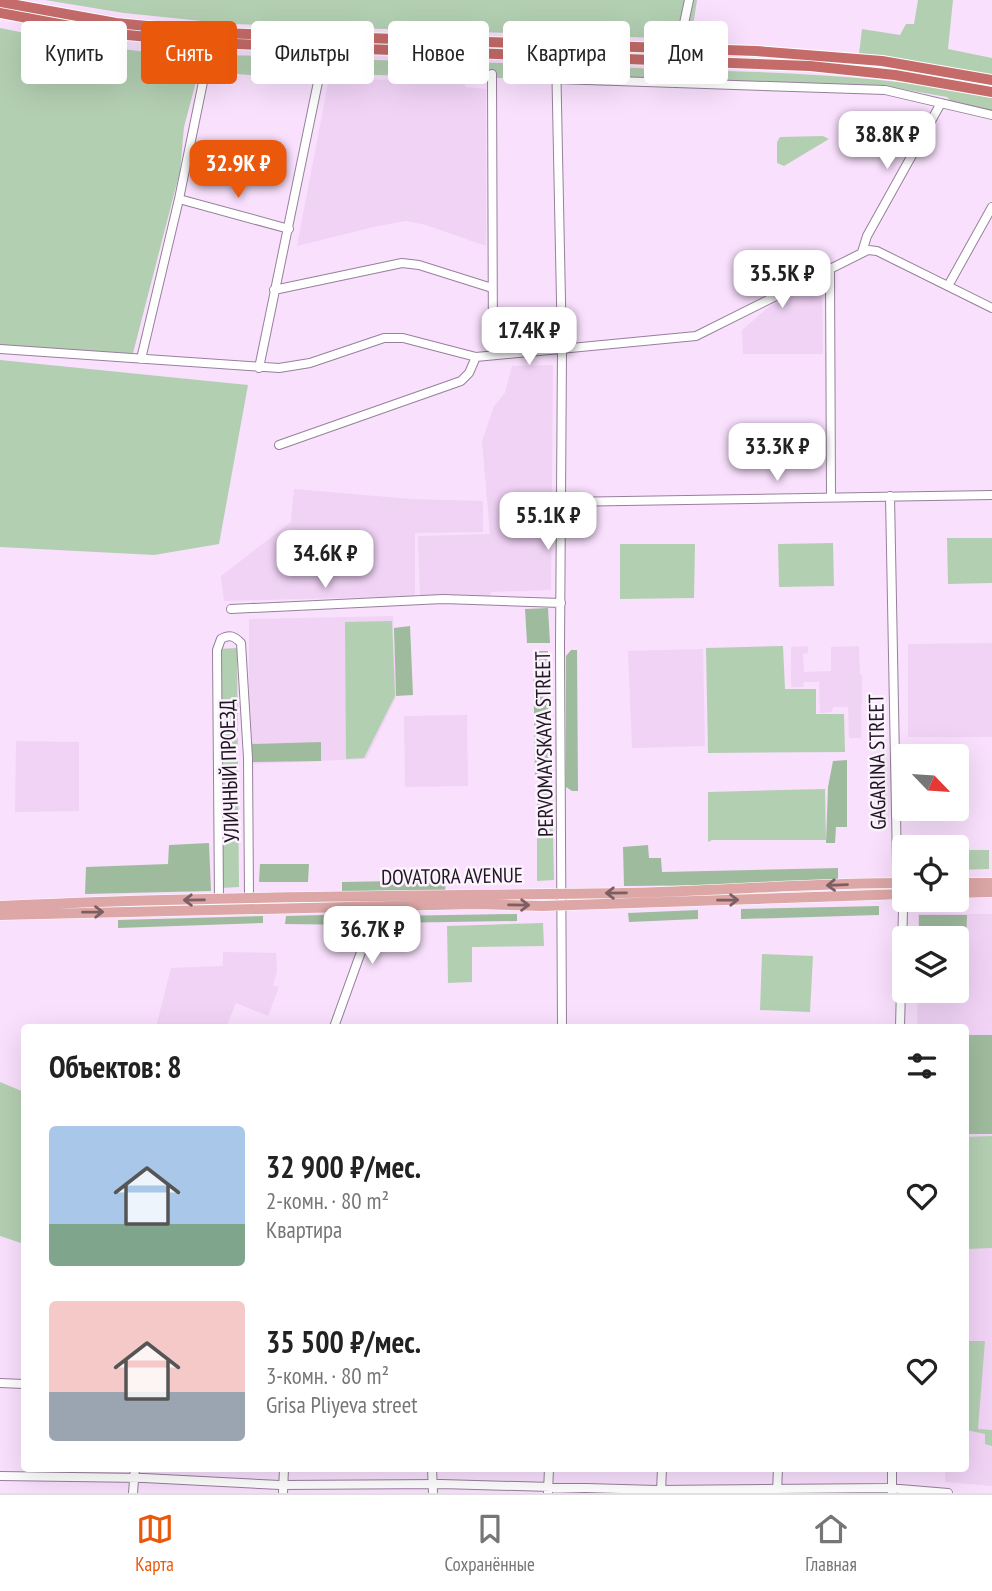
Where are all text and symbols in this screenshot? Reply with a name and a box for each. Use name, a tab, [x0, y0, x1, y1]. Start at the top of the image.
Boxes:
chip: Купить	[21, 21, 127, 84]
chip: Снять	[141, 21, 237, 84]
chip: Фильтры	[251, 21, 374, 84]
chip: Новое	[388, 21, 489, 84]
chip: Квартира	[503, 21, 630, 84]
chip: Дом	[644, 21, 728, 84]
pin: 38.8K ₽	[822, 111, 952, 171]
text: 38.8K ₽	[855, 119, 919, 148]
pin: 32.9K ₽	[173, 140, 303, 200]
text: 32.9K ₽	[206, 148, 270, 177]
pin: 35.5K ₽	[717, 250, 847, 310]
text: 35.5K ₽	[750, 258, 814, 287]
pin: 17.4K ₽	[464, 308, 594, 367]
text: 17.4K ₽	[498, 315, 560, 344]
pin: 33.3K ₽	[712, 424, 842, 483]
text: 33.3K ₽	[745, 431, 809, 460]
pin: 55.1K ₽	[483, 492, 613, 552]
text: 55.1K ₽	[516, 500, 580, 529]
pin: 34.6K ₽	[260, 530, 390, 590]
text: 34.6K ₽	[293, 538, 357, 567]
street label: PERVOMAYSKAYA STREET	[529, 650, 559, 837]
street label: GAGARINA STREET	[862, 693, 892, 830]
street label: УЛИЧНЫЙ ПРОЕЗД	[213, 699, 245, 843]
north arrow	[892, 744, 970, 821]
map controls	[892, 744, 969, 1003]
button: locate	[892, 835, 969, 912]
street label: DOVATORA AVENUE	[381, 861, 523, 891]
one-way arrow	[825, 879, 848, 892]
one-way arrow	[605, 886, 628, 900]
one-way arrow	[183, 893, 206, 906]
one-way arrow	[716, 893, 739, 907]
one-way arrow	[507, 898, 530, 912]
one-way arrow	[81, 906, 104, 919]
pin: 36.7K ₽	[307, 906, 437, 966]
text: 36.7K ₽	[340, 914, 404, 943]
button: layers	[892, 926, 969, 1003]
text: Объектов: 8	[49, 1047, 182, 1086]
icon: filters	[903, 1047, 941, 1085]
text: 32 900 ₽/мес.	[266, 1147, 421, 1186]
icon: home	[105, 1154, 189, 1238]
icon: heart	[903, 1177, 941, 1215]
text: 2-комн. · 80 m²	[266, 1186, 389, 1215]
text: Квартира	[266, 1215, 342, 1244]
text: 35 500 ₽/мес.	[266, 1322, 421, 1361]
icon: home	[105, 1329, 189, 1413]
icon: heart	[903, 1352, 941, 1390]
text: 3-комн. · 80 m²	[266, 1361, 389, 1390]
text: Grisa Pliyeva street	[266, 1390, 417, 1419]
tab: Карта	[135, 1510, 174, 1576]
tab: Сохранённые	[444, 1510, 535, 1576]
tab: Главная	[805, 1510, 857, 1576]

